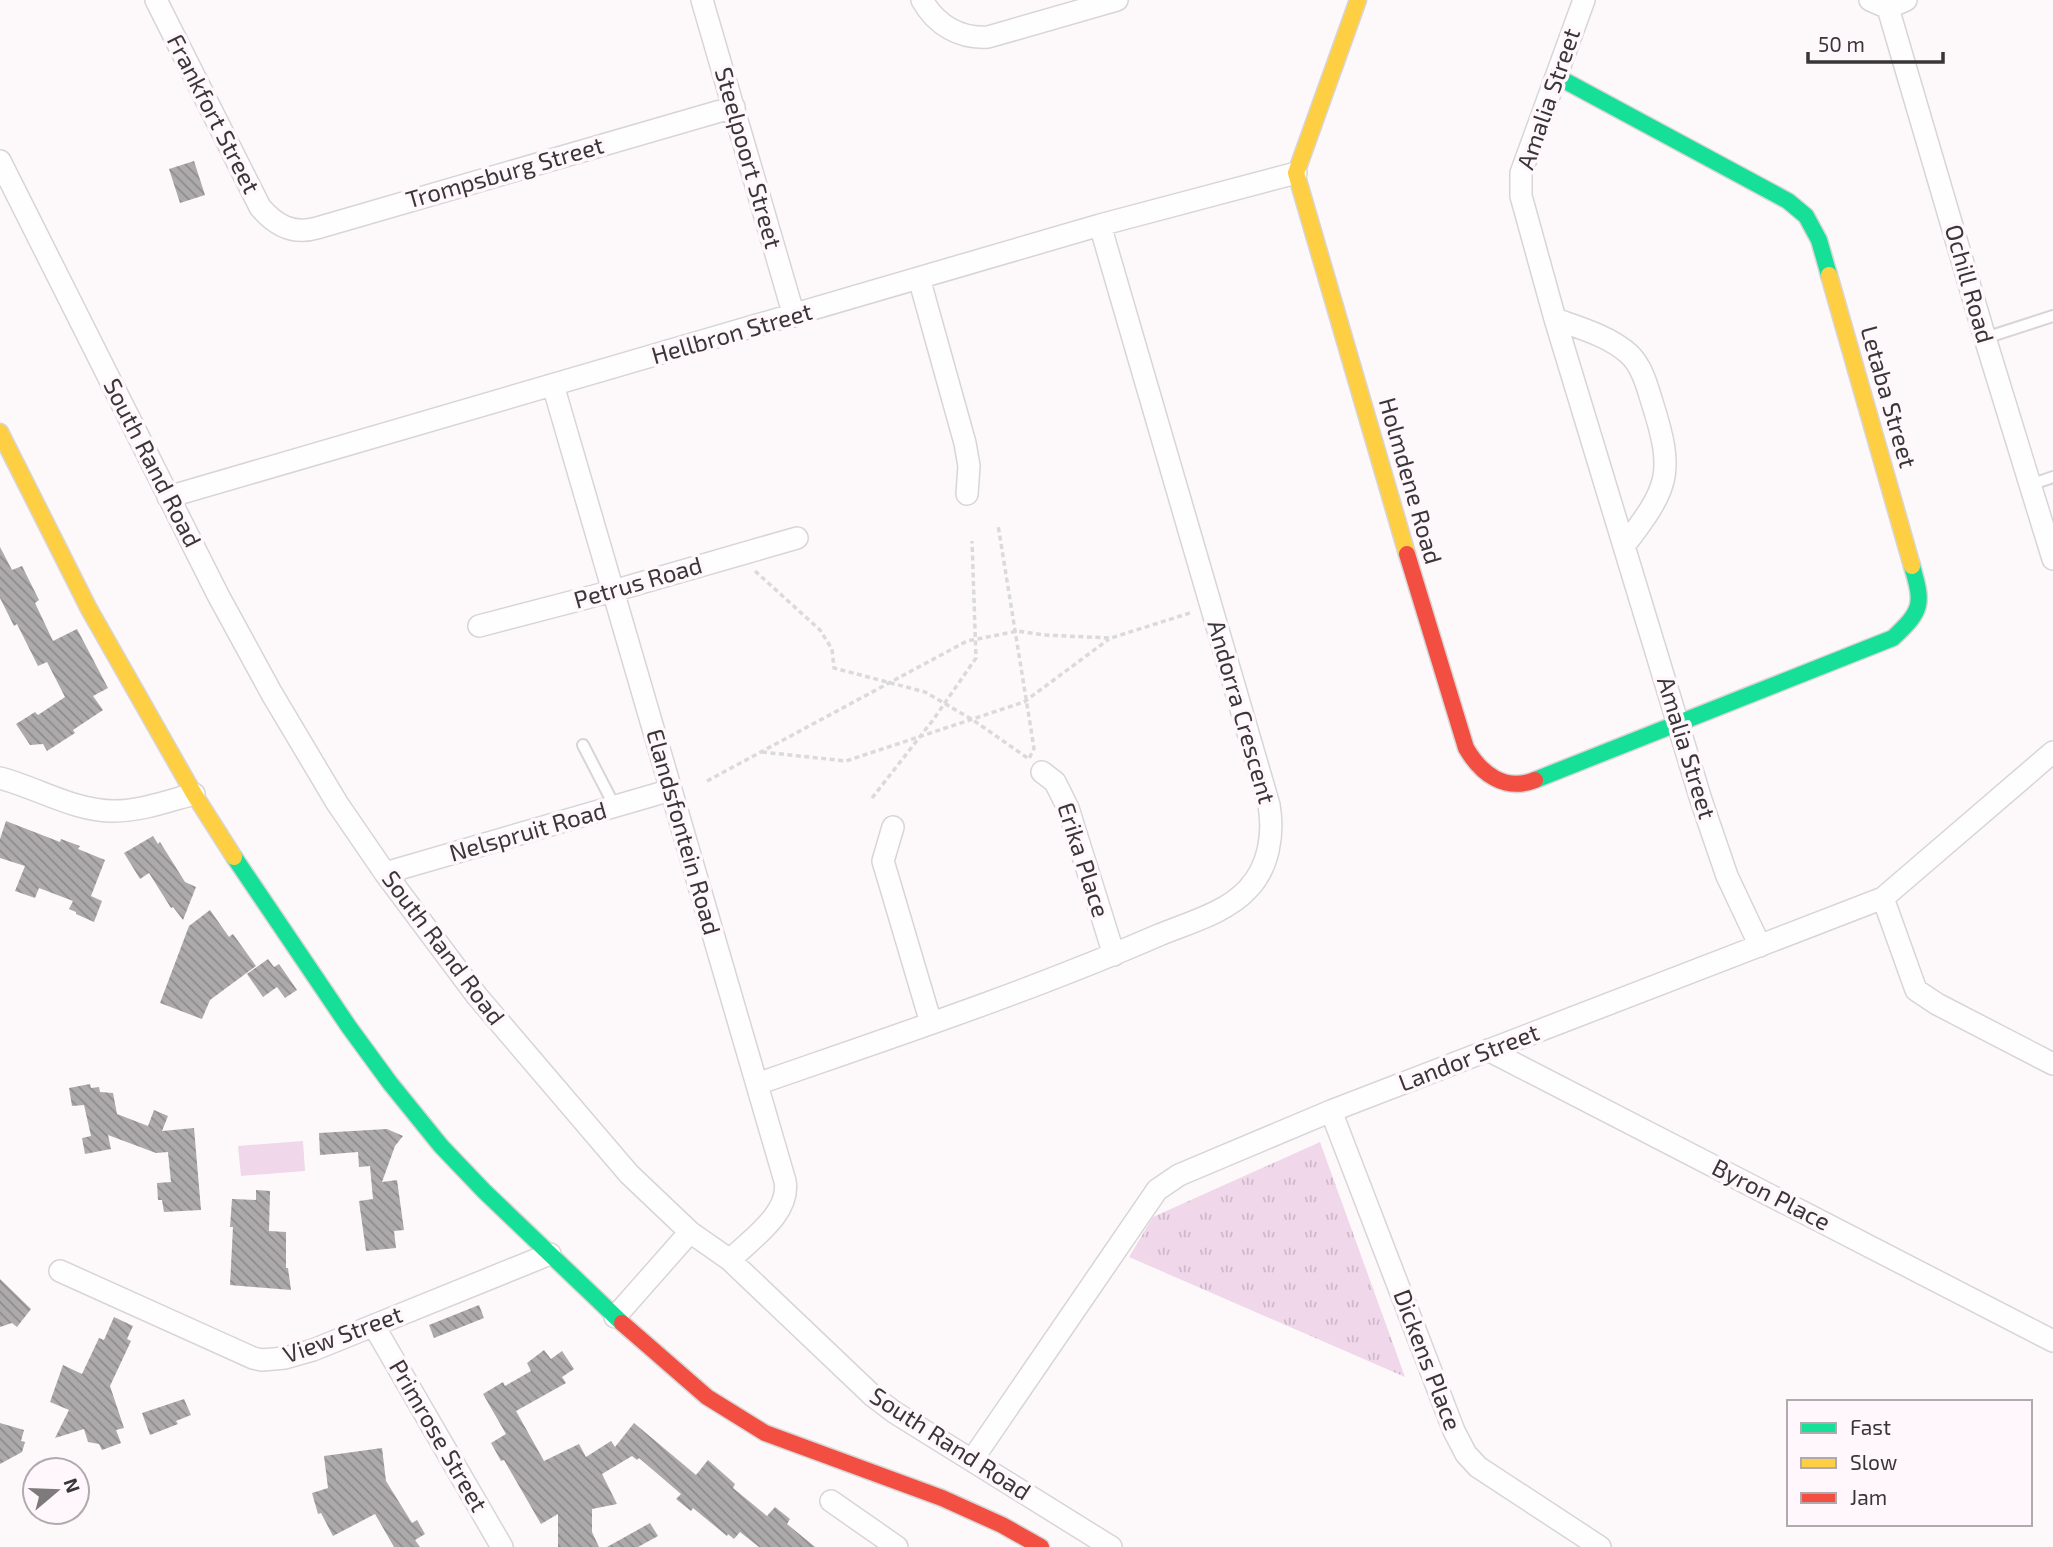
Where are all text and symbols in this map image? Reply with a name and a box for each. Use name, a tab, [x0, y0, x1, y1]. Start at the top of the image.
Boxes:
scale bar	[1808, 21, 1943, 65]
street label: Amalia Street	[1510, 24, 1585, 173]
street label: Frankfort Street	[162, 29, 267, 198]
text: 50 m	[1818, 31, 1865, 56]
street label: Steelpoort Street	[710, 64, 789, 252]
street label: Trompsburg Street	[402, 129, 607, 214]
street label: Ochill Road	[1940, 221, 2001, 346]
street label: Hellbron Street	[648, 296, 815, 369]
street label: Letaba Street	[1855, 322, 1924, 471]
street label: South Rand Road	[98, 373, 208, 552]
street label: Holmdene Road	[1374, 394, 1449, 567]
street label: Petrus Road	[570, 549, 705, 614]
street label: Andorra Crescent	[1202, 616, 1283, 807]
street label: Amalia Street	[1652, 673, 1723, 822]
street label: Elandsfontein Road	[641, 725, 728, 938]
street label: Nelspruit Road	[446, 794, 609, 867]
street label: Erika Place	[1052, 799, 1117, 920]
street label: South Rand Road	[377, 864, 512, 1030]
street label: Landor Street	[1394, 1017, 1543, 1097]
street label: Byron Place	[1708, 1152, 1836, 1236]
street label: Dickens Place	[1388, 1285, 1469, 1434]
street label: View Street	[279, 1299, 406, 1369]
street label: Primrose Street	[384, 1354, 495, 1516]
street label: South Rand Road	[865, 1380, 1037, 1505]
legend	[1787, 1400, 2032, 1526]
text: Fast	[1850, 1414, 1891, 1439]
text: Slow	[1850, 1449, 1897, 1474]
north arrow	[21, 1456, 91, 1526]
text: N	[59, 1475, 86, 1496]
text: Jam	[1850, 1484, 1887, 1509]

